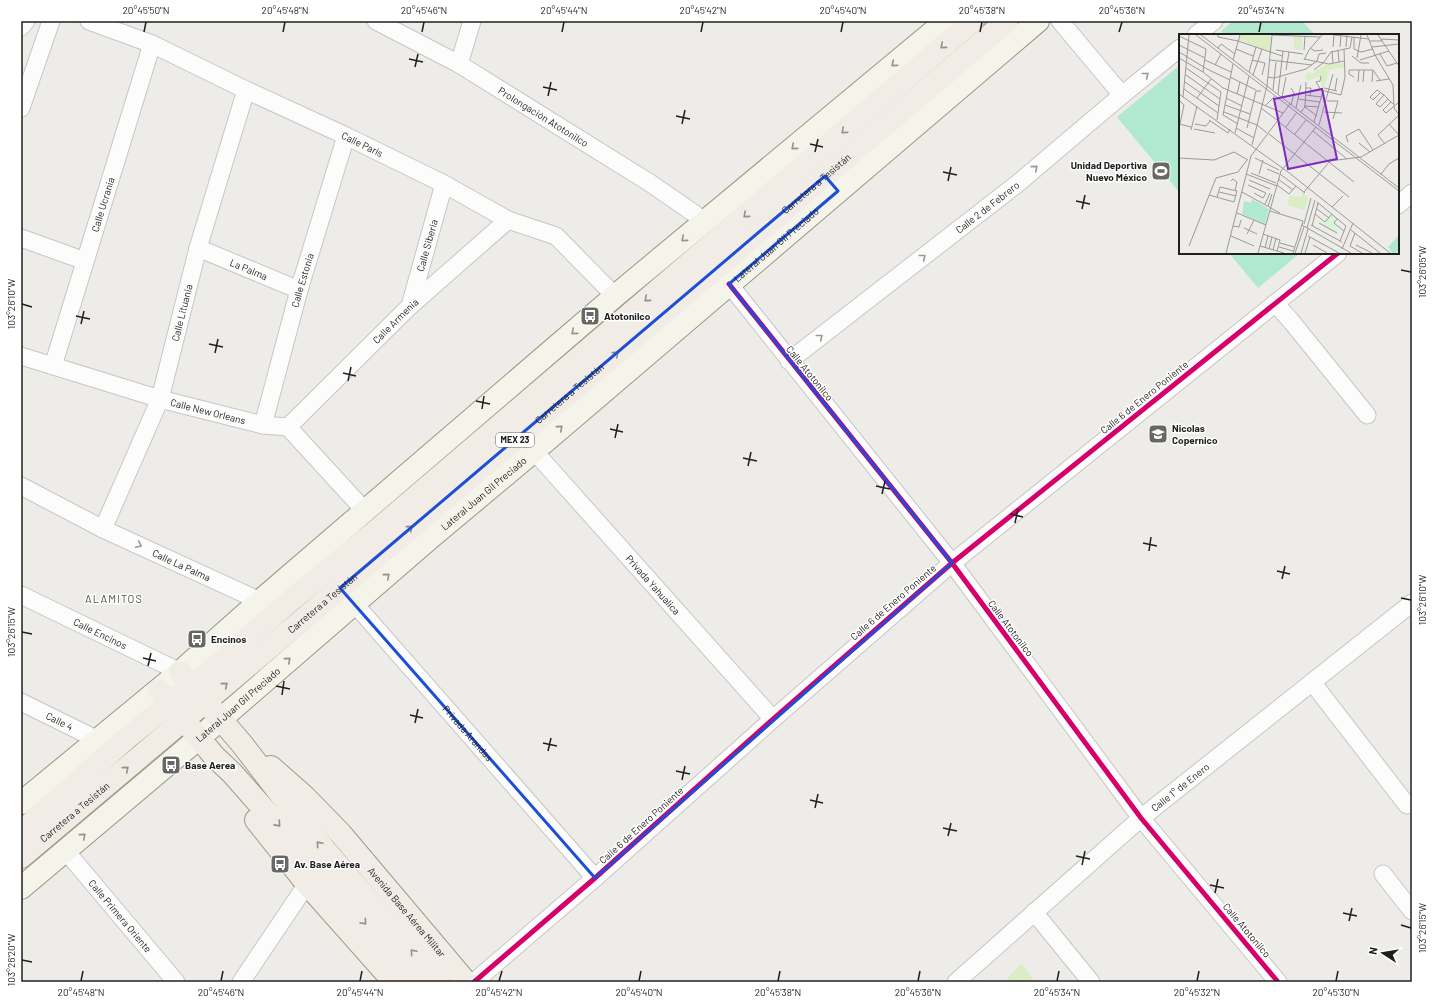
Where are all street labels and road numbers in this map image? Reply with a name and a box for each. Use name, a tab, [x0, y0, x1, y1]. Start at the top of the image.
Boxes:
street label: Prolongación Atotonilco	[496, 84, 591, 149]
street label: Calle París	[340, 129, 385, 159]
street label: Carretera a Tesistán	[779, 151, 853, 216]
street label: Calle Ucrania	[89, 176, 117, 233]
street label: Calle 2 de Febrero	[953, 179, 1022, 236]
street label: Lateral Juan Gil Preciado	[731, 205, 821, 284]
street label: Calle Siberia	[414, 218, 440, 273]
street label: Calle Estonia	[289, 252, 316, 309]
street label: La Palma	[228, 256, 269, 282]
street label: Calle Lituania	[169, 283, 195, 342]
street label: Calle Armenia	[370, 296, 421, 346]
street label: Calle Atotonilco	[784, 343, 836, 403]
street label: Calle 6 de Enero Poniente	[1098, 358, 1190, 436]
street label: Carretera a Tesistán	[532, 361, 606, 426]
street label: Calle New Orleans	[169, 396, 247, 426]
road number: MEX 23	[496, 433, 534, 447]
street label: Lateral Juan Gil Preciado	[438, 454, 529, 533]
street label: Calle La Palma	[151, 547, 213, 584]
street label: Privada Yahualica	[623, 552, 683, 617]
street label: Calle 6 de Enero Poniente	[848, 562, 938, 642]
street label: Carretera a Tesistán	[285, 570, 359, 636]
street label: Calle Atotonilco	[986, 597, 1036, 659]
street label: Calle Encinos	[72, 615, 129, 651]
street label: Lateral Juan Gil Preciado	[193, 665, 283, 744]
street label: Privada Arandas	[440, 703, 496, 764]
street label: Calle 4	[44, 709, 75, 733]
street label: Calle 1° de Enero	[1148, 760, 1212, 814]
street label: Carretera a Tesistán	[37, 779, 112, 844]
street label: Calle 6 de Enero Poniente	[596, 784, 686, 866]
street label: Avenida Base Aérea Militar	[365, 865, 448, 960]
street label: Calle Primera Oriente	[86, 877, 154, 955]
street label: Calle Atotonilco	[1221, 900, 1273, 960]

